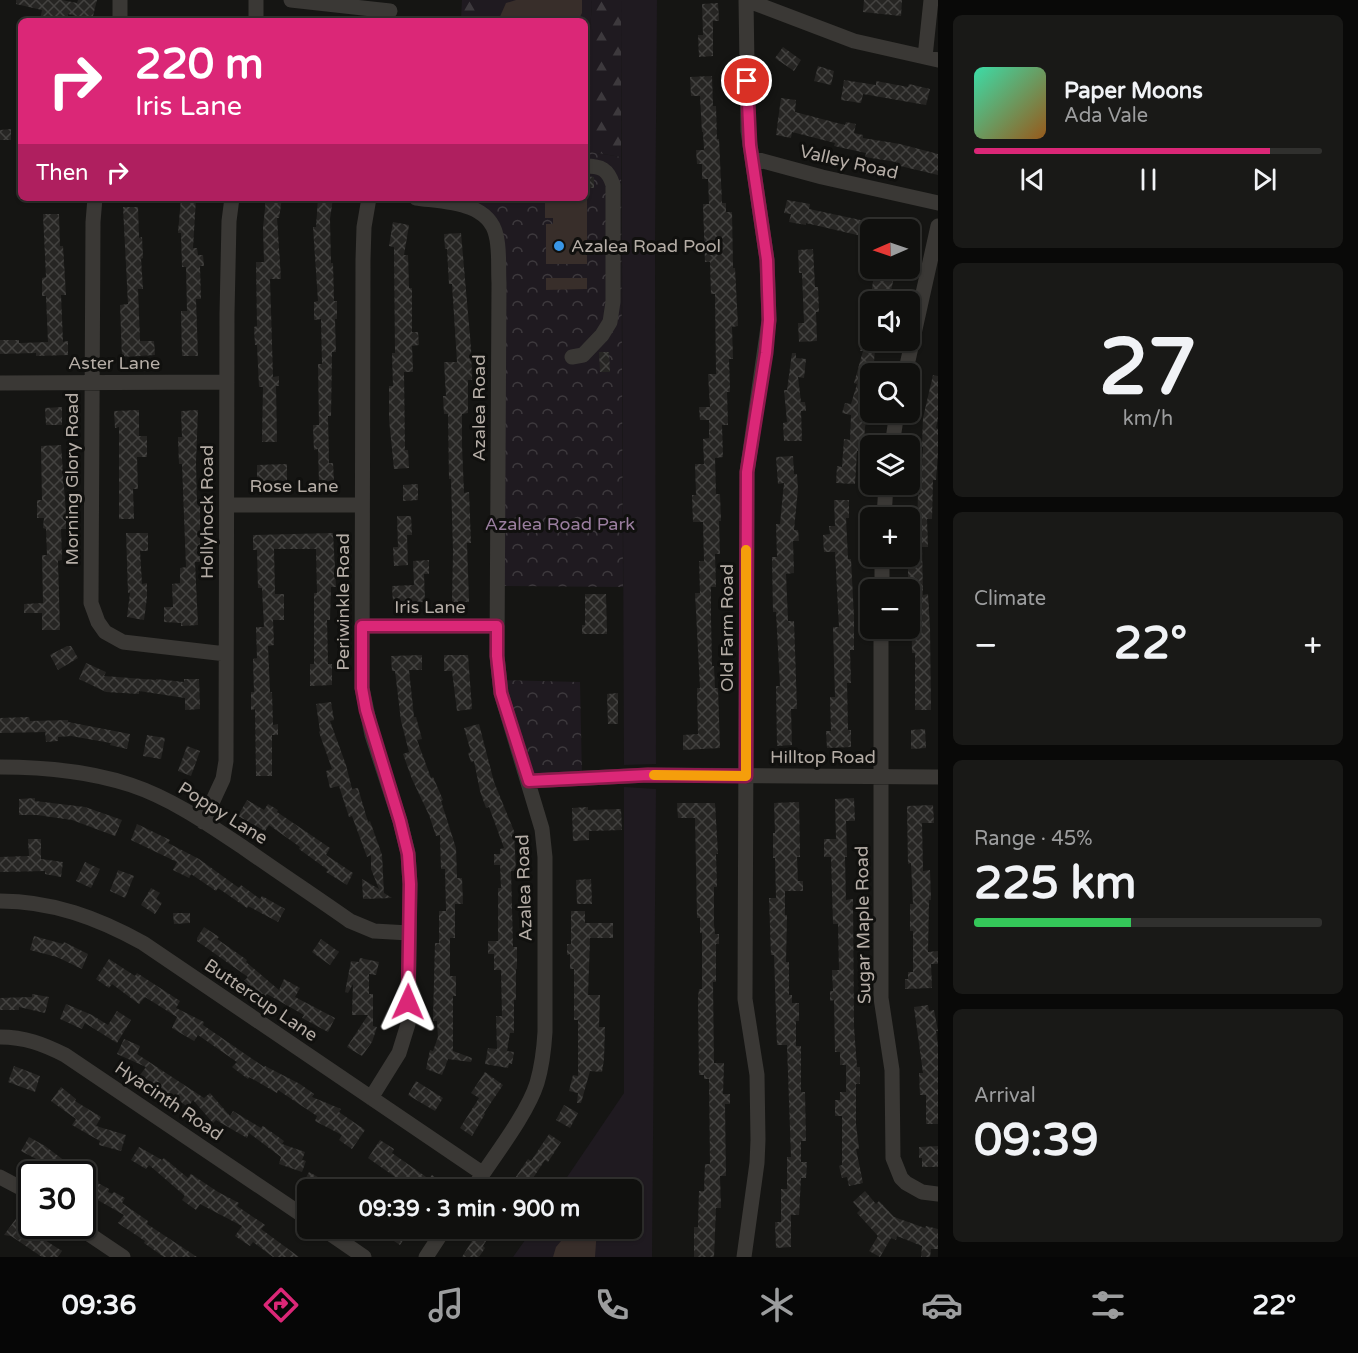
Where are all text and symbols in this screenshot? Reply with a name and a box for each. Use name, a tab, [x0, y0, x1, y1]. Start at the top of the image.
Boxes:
text: 220 m	[135, 39, 264, 90]
icon: right	[36, 42, 114, 120]
pin	[721, 55, 772, 106]
icon: arrive	[730, 64, 763, 97]
text: Paper Moons	[1064, 78, 1203, 104]
text: Iris Lane	[135, 90, 242, 123]
text: Ada Vale	[1064, 104, 1148, 128]
street label: Valley Road	[798, 140, 900, 184]
icon: right	[101, 156, 134, 189]
text: Then	[36, 160, 89, 186]
icon: previous	[1016, 163, 1049, 196]
icon: pause	[1132, 163, 1165, 196]
icon: next	[1248, 163, 1281, 196]
north arrow	[860, 219, 920, 279]
map controls	[860, 219, 920, 639]
place label: Azalea Road Pool	[571, 235, 721, 257]
marker: Azalea Road Pool	[552, 239, 566, 253]
button: sound	[860, 291, 920, 351]
text: 27	[1099, 321, 1197, 415]
street label: Aster Lane	[68, 352, 160, 374]
street label: Azalea Road	[468, 354, 490, 462]
button: search	[860, 363, 920, 423]
street label: Morning Glory Road	[61, 393, 83, 565]
text: km/h	[1123, 407, 1173, 431]
button: layers	[860, 435, 920, 495]
street label: Hollyhock Road	[196, 445, 218, 579]
street label: Rose Lane	[250, 475, 338, 497]
button: +	[860, 507, 920, 567]
park label: Azalea Road Park	[485, 513, 635, 535]
street label: Periwinkle Road	[332, 533, 354, 671]
street label: Old Farm Road	[716, 564, 738, 692]
button: −	[860, 579, 920, 639]
text: Climate	[974, 587, 1046, 611]
street label: Iris Lane	[394, 596, 466, 618]
text: 22°	[1114, 617, 1187, 671]
text: −	[974, 626, 998, 665]
text: +	[1303, 626, 1322, 665]
street label: Hilltop Road	[770, 746, 876, 768]
street label: Poppy Lane	[174, 777, 272, 849]
text: Range · 45%	[974, 827, 1093, 851]
street label: Azalea Road	[511, 834, 537, 942]
street label: Sugar Maple Road	[851, 846, 875, 1004]
text: 225 km	[974, 857, 1136, 911]
street label: Buttercup Lane	[200, 954, 322, 1046]
position arrow	[376, 970, 440, 1034]
street label: Hyacinth Road	[111, 1057, 227, 1145]
text: Arrival	[974, 1084, 1036, 1108]
text: 09:39	[974, 1114, 1099, 1168]
speed limit sign: 30	[18, 1161, 96, 1239]
text: 09:39 · 3 min · 900 m	[359, 1196, 580, 1222]
icon: directions	[260, 1284, 302, 1326]
icon: music	[425, 1284, 467, 1326]
icon: phone	[591, 1284, 633, 1326]
icon: climate	[756, 1284, 798, 1326]
icon: car	[921, 1284, 963, 1326]
icon: filters	[1087, 1284, 1129, 1326]
text: 09:36	[62, 1289, 137, 1322]
text: 22°	[1252, 1289, 1296, 1322]

